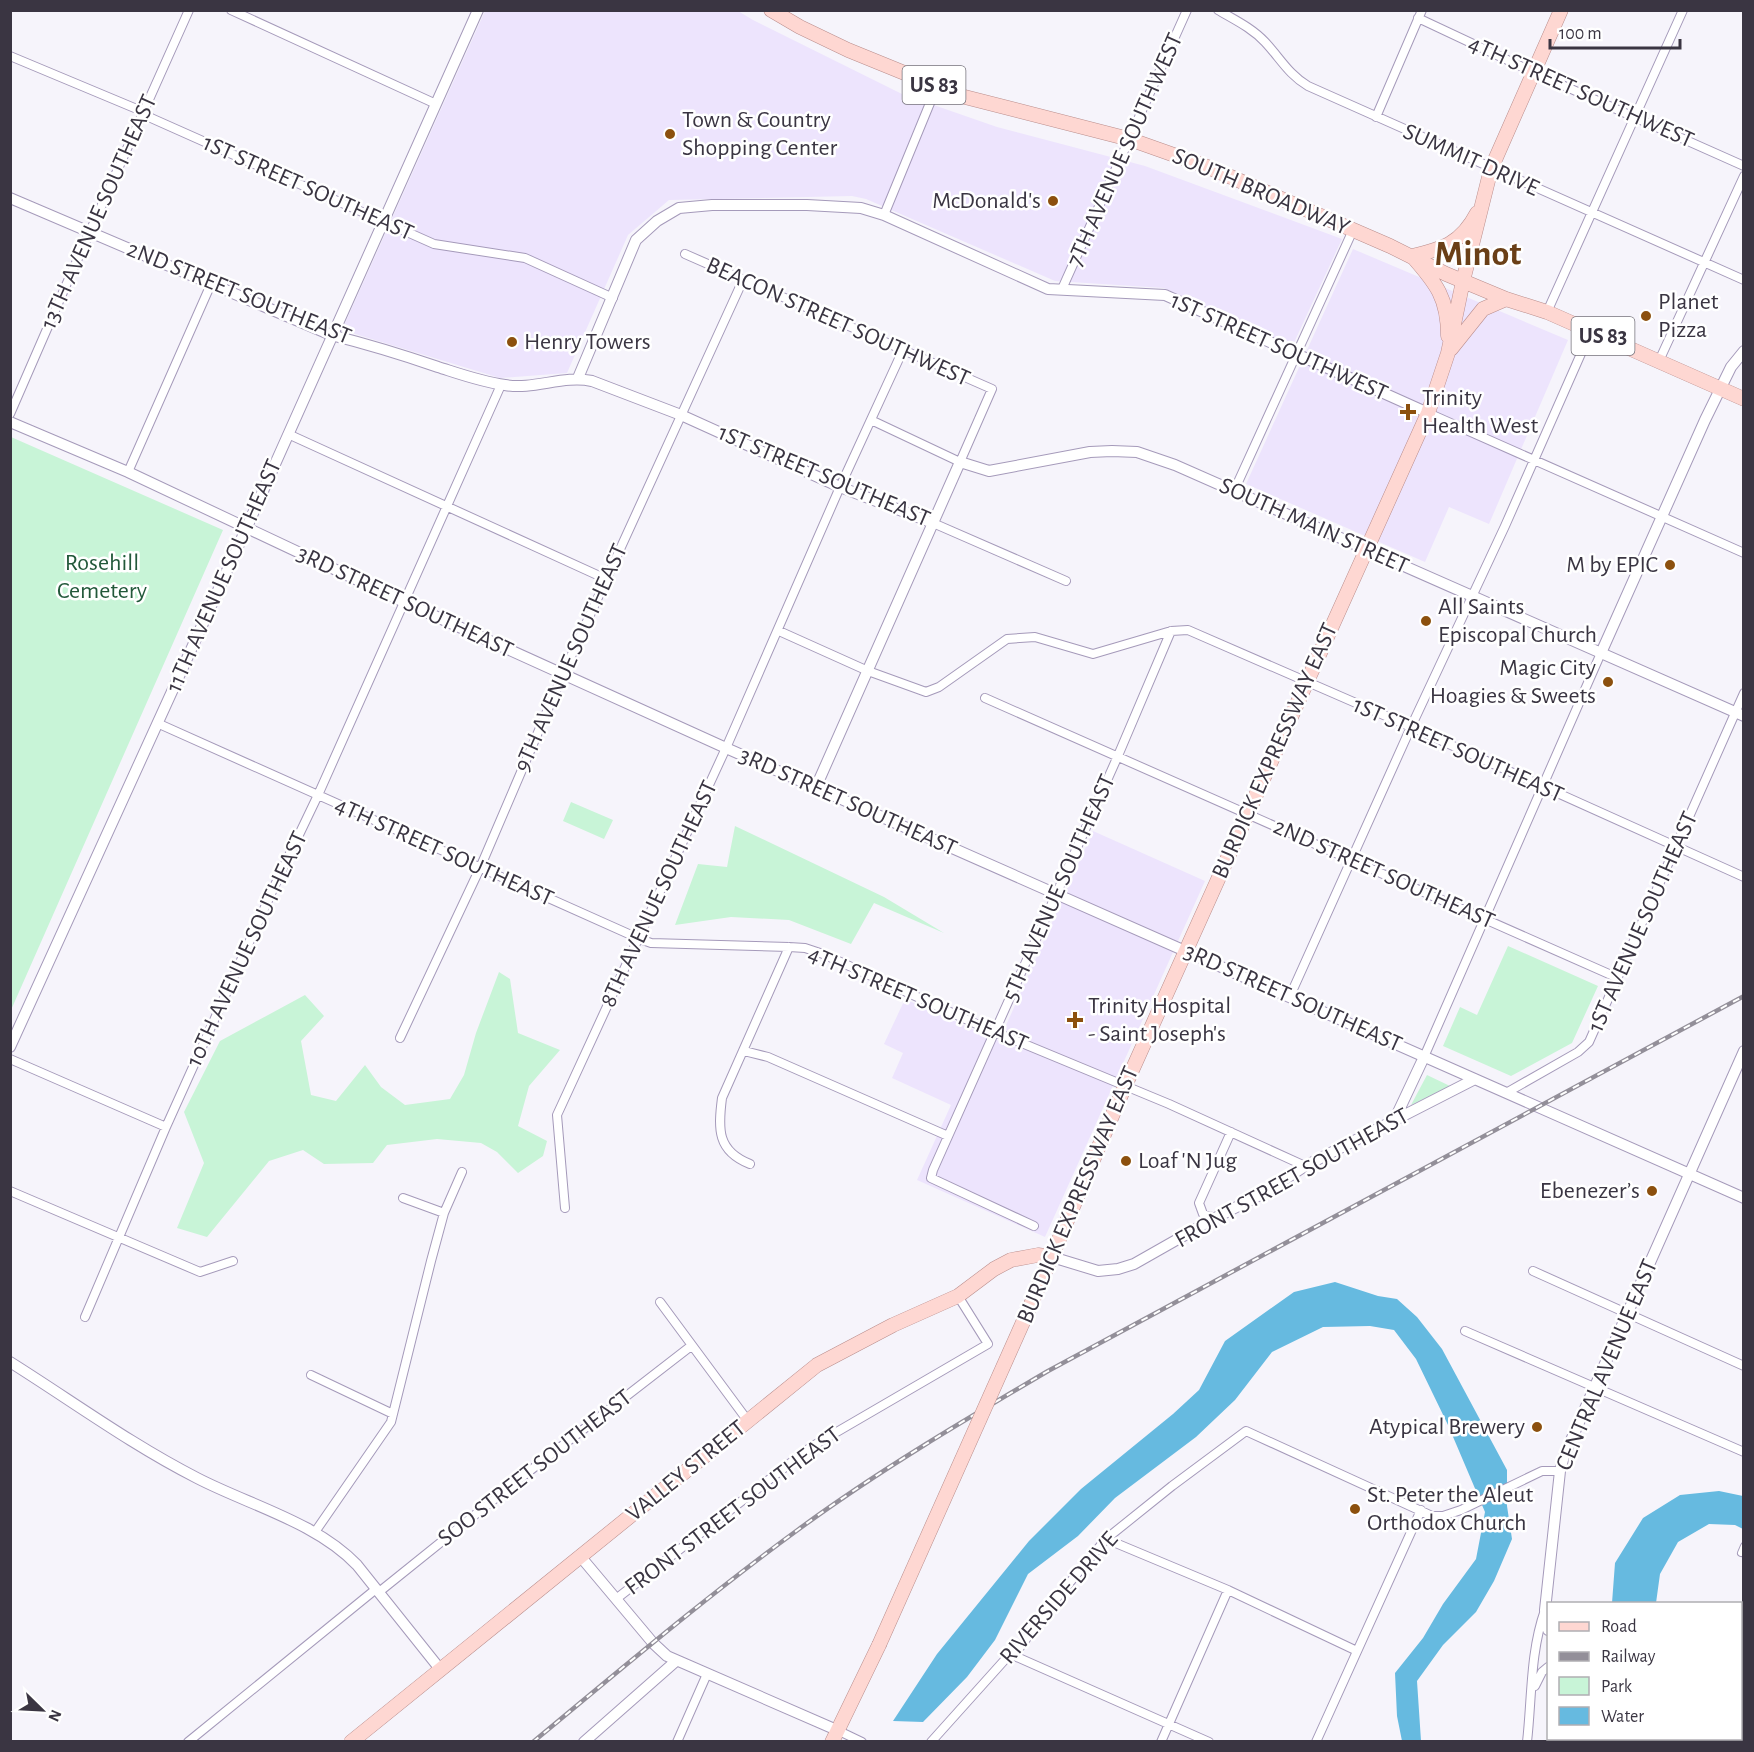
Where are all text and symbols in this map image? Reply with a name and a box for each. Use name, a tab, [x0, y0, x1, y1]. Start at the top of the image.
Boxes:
scale bar	[1550, 12, 1680, 50]
text: 100 m	[1559, 25, 1602, 43]
street label: 7TH AVENUE SOUTHWEST	[1063, 30, 1187, 270]
street label: 4TH STREET SOUTHWEST	[1465, 31, 1697, 153]
road number: US 83	[902, 66, 966, 104]
street label: 13TH AVENUE SOUTHEAST	[36, 91, 162, 333]
place label: Town & Country Shopping Center	[682, 108, 837, 160]
street label: SUMMIT DRIVE	[1399, 119, 1543, 201]
marker: Town & Country Shopping Center	[663, 127, 677, 141]
street label: 1ST STREET SOUTHEAST	[199, 131, 417, 245]
street label: SOUTH BROADWAY	[1169, 144, 1353, 240]
place label: McDonald's	[932, 189, 1041, 213]
marker: McDonald's	[1046, 194, 1060, 208]
district label: Minot	[1434, 236, 1522, 272]
street label: 2ND STREET SOUTHEAST	[123, 237, 355, 349]
street label: BEACON STREET SOUTHWEST	[702, 253, 974, 391]
street label: 1ST STREET SOUTHWEST	[1167, 288, 1391, 406]
place label: Planet Pizza	[1658, 290, 1719, 342]
marker: Planet Pizza	[1639, 309, 1653, 323]
road number: US 83	[1572, 317, 1634, 355]
place label: Henry Towers	[524, 330, 651, 354]
marker: Henry Towers	[505, 335, 519, 349]
place label: Trinity Health West	[1422, 386, 1538, 438]
marker: Trinity Health West	[1399, 403, 1417, 421]
street label: 1ST STREET SOUTHEAST	[715, 420, 934, 532]
street label: 11TH AVENUE SOUTHEAST	[162, 456, 286, 696]
street label: SOUTH MAIN STREET	[1216, 473, 1412, 579]
street label: 9TH AVENUE SOUTHEAST	[510, 540, 632, 776]
street label: 3RD STREET SOUTHEAST	[293, 541, 517, 663]
park label: Rosehill Cemetery	[57, 551, 147, 603]
place label: M by EPIC	[1566, 553, 1658, 577]
marker: M by EPIC	[1663, 558, 1677, 572]
place label: All Saints Episcopal Church	[1438, 595, 1597, 647]
marker: All Saints Episcopal Church	[1419, 614, 1433, 628]
street label: BURDICK EXPRESSWAY EAST	[1208, 620, 1342, 882]
place label: Magic City Hoagies & Sweets	[1430, 656, 1596, 708]
marker: Magic City Hoagies & Sweets	[1601, 675, 1615, 689]
street label: 1ST STREET SOUTHEAST	[1349, 693, 1567, 807]
street label: 3RD STREET SOUTHEAST	[736, 743, 961, 861]
street label: 5TH AVENUE SOUTHEAST	[998, 771, 1120, 1005]
street label: 8TH AVENUE SOUTHEAST	[596, 777, 722, 1011]
street label: 4TH STREET SOUTHEAST	[331, 793, 557, 911]
street label: 1ST AVENUE SOUTHEAST	[1584, 808, 1703, 1036]
street label: 2ND STREET SOUTHEAST	[1270, 814, 1499, 934]
street label: 10TH AVENUE SOUTHEAST	[182, 828, 312, 1070]
street label: 3RD STREET SOUTHEAST	[1181, 939, 1406, 1057]
street label: 4TH STREET SOUTHEAST	[804, 942, 1032, 1056]
place label: Trinity Hospital - Saint Joseph's	[1088, 994, 1231, 1046]
marker: Trinity Hospital - Saint Joseph's	[1066, 1011, 1084, 1029]
street label: BURDICK EXPRESSWAY EAST	[1013, 1063, 1143, 1327]
street label: FRONT STREET SOUTHEAST	[1171, 1104, 1413, 1252]
place label: Loaf 'N Jug	[1138, 1149, 1237, 1173]
marker: Loaf 'N Jug	[1119, 1154, 1133, 1168]
place label: Ebenezer’s	[1540, 1179, 1640, 1203]
marker: Ebenezer’s	[1645, 1184, 1659, 1198]
street label: CENTRAL AVENUE EAST	[1552, 1256, 1662, 1474]
street label: SOO STREET SOUTHEAST	[434, 1385, 637, 1551]
place label: Atypical Brewery	[1369, 1415, 1525, 1439]
street label: VALLEY STREET	[622, 1416, 750, 1526]
marker: Atypical Brewery	[1530, 1420, 1544, 1434]
street label: FRONT STREET SOUTHEAST	[621, 1422, 846, 1600]
place label: St. Peter the Aleut Orthodox Church	[1367, 1483, 1534, 1535]
marker: St. Peter the Aleut Orthodox Church	[1348, 1502, 1362, 1516]
street label: RIVERSIDE DRIVE	[995, 1527, 1123, 1669]
legend	[1547, 1602, 1742, 1740]
text: Road	[1601, 1618, 1637, 1636]
text: Railway	[1601, 1648, 1656, 1666]
text: Park	[1601, 1678, 1633, 1696]
north arrow	[12, 1680, 72, 1740]
text: N	[45, 1707, 64, 1724]
text: Water	[1601, 1708, 1644, 1726]

